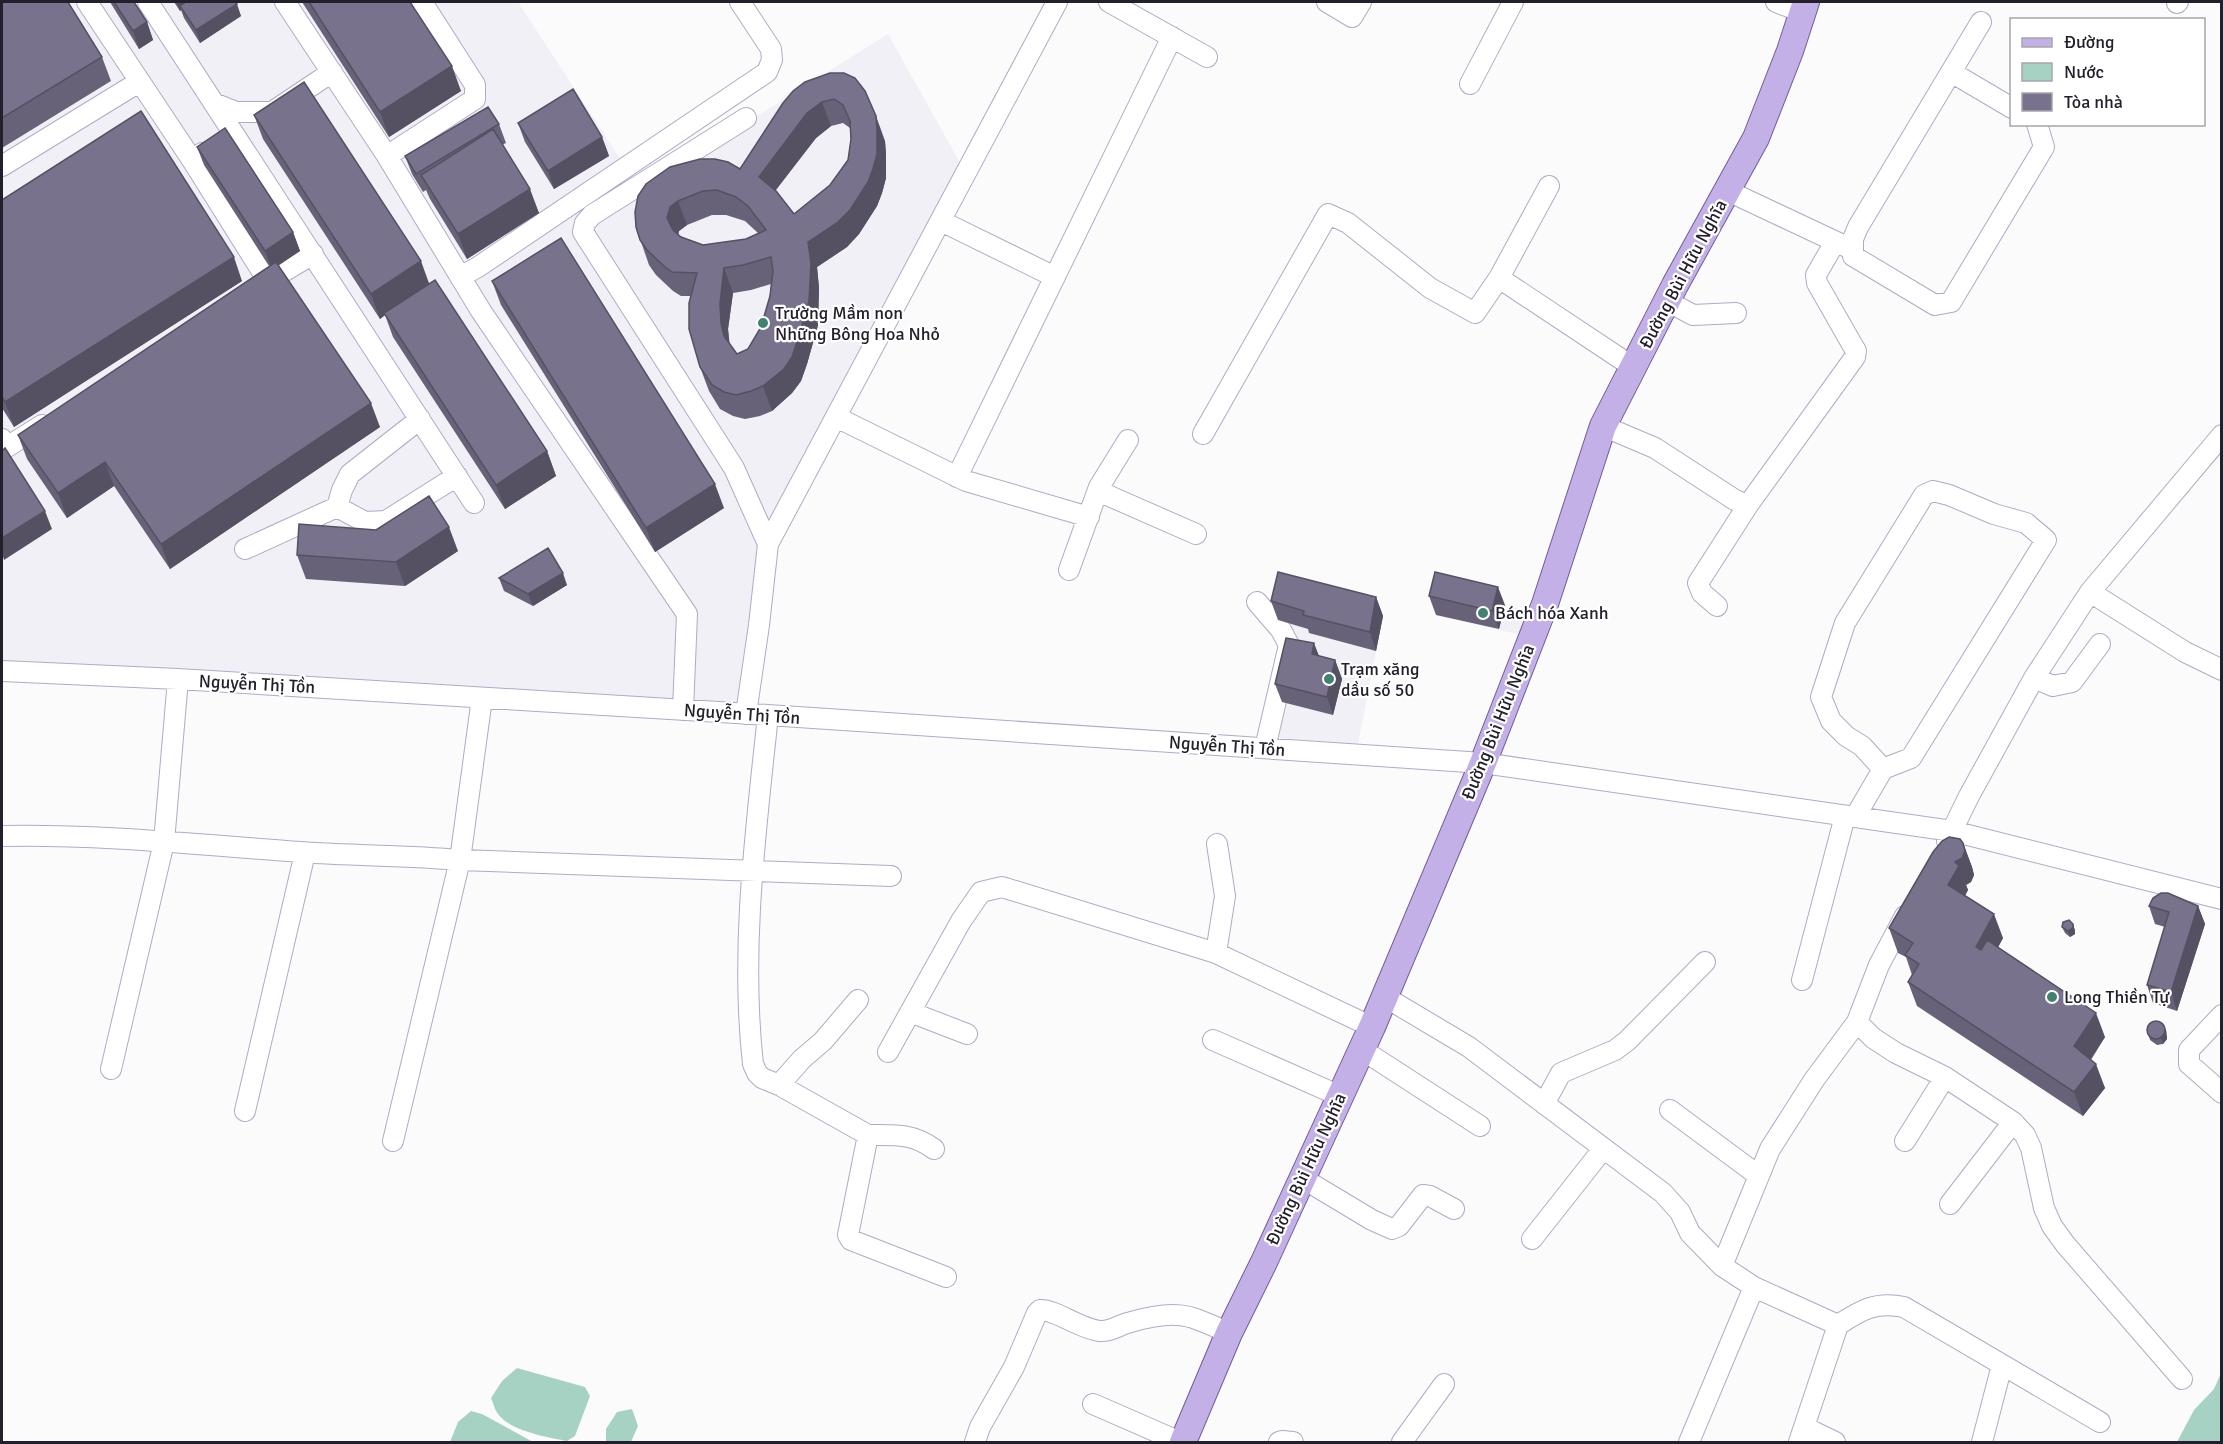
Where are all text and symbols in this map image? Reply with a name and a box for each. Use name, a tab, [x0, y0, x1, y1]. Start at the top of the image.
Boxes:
legend	[2010, 18, 2205, 126]
text: Đường	[2064, 31, 2115, 53]
text: Nước	[2064, 61, 2104, 83]
text: Tòa nhà	[2064, 91, 2123, 113]
street label: Đường Bùi Hữu Nghĩa	[1634, 196, 1732, 352]
place label: Trường Mầm non Những Bông Hoa Nhỏ	[775, 302, 940, 345]
marker: Trường Mầm non Những Bông Hoa Nhỏ	[756, 316, 770, 330]
place label: Bách hóa Xanh	[1495, 602, 1609, 624]
marker: Bách hóa Xanh	[1476, 606, 1490, 620]
street label: Đường Bùi Hữu Nghĩa	[1457, 641, 1539, 803]
place label: Trạm xăng dầu số 50	[1341, 658, 1420, 701]
street label: Nguyễn Thị Tồn	[198, 670, 316, 698]
marker: Trạm xăng dầu số 50	[1322, 672, 1336, 686]
street label: Nguyễn Thị Tồn	[683, 699, 801, 729]
street label: Nguyễn Thị Tồn	[1168, 731, 1286, 761]
place label: Long Thiền Tự	[2064, 986, 2170, 1008]
marker: Long Thiền Tự	[2045, 990, 2059, 1004]
street label: Đường Bùi Hữu Nghĩa	[1261, 1089, 1351, 1249]

